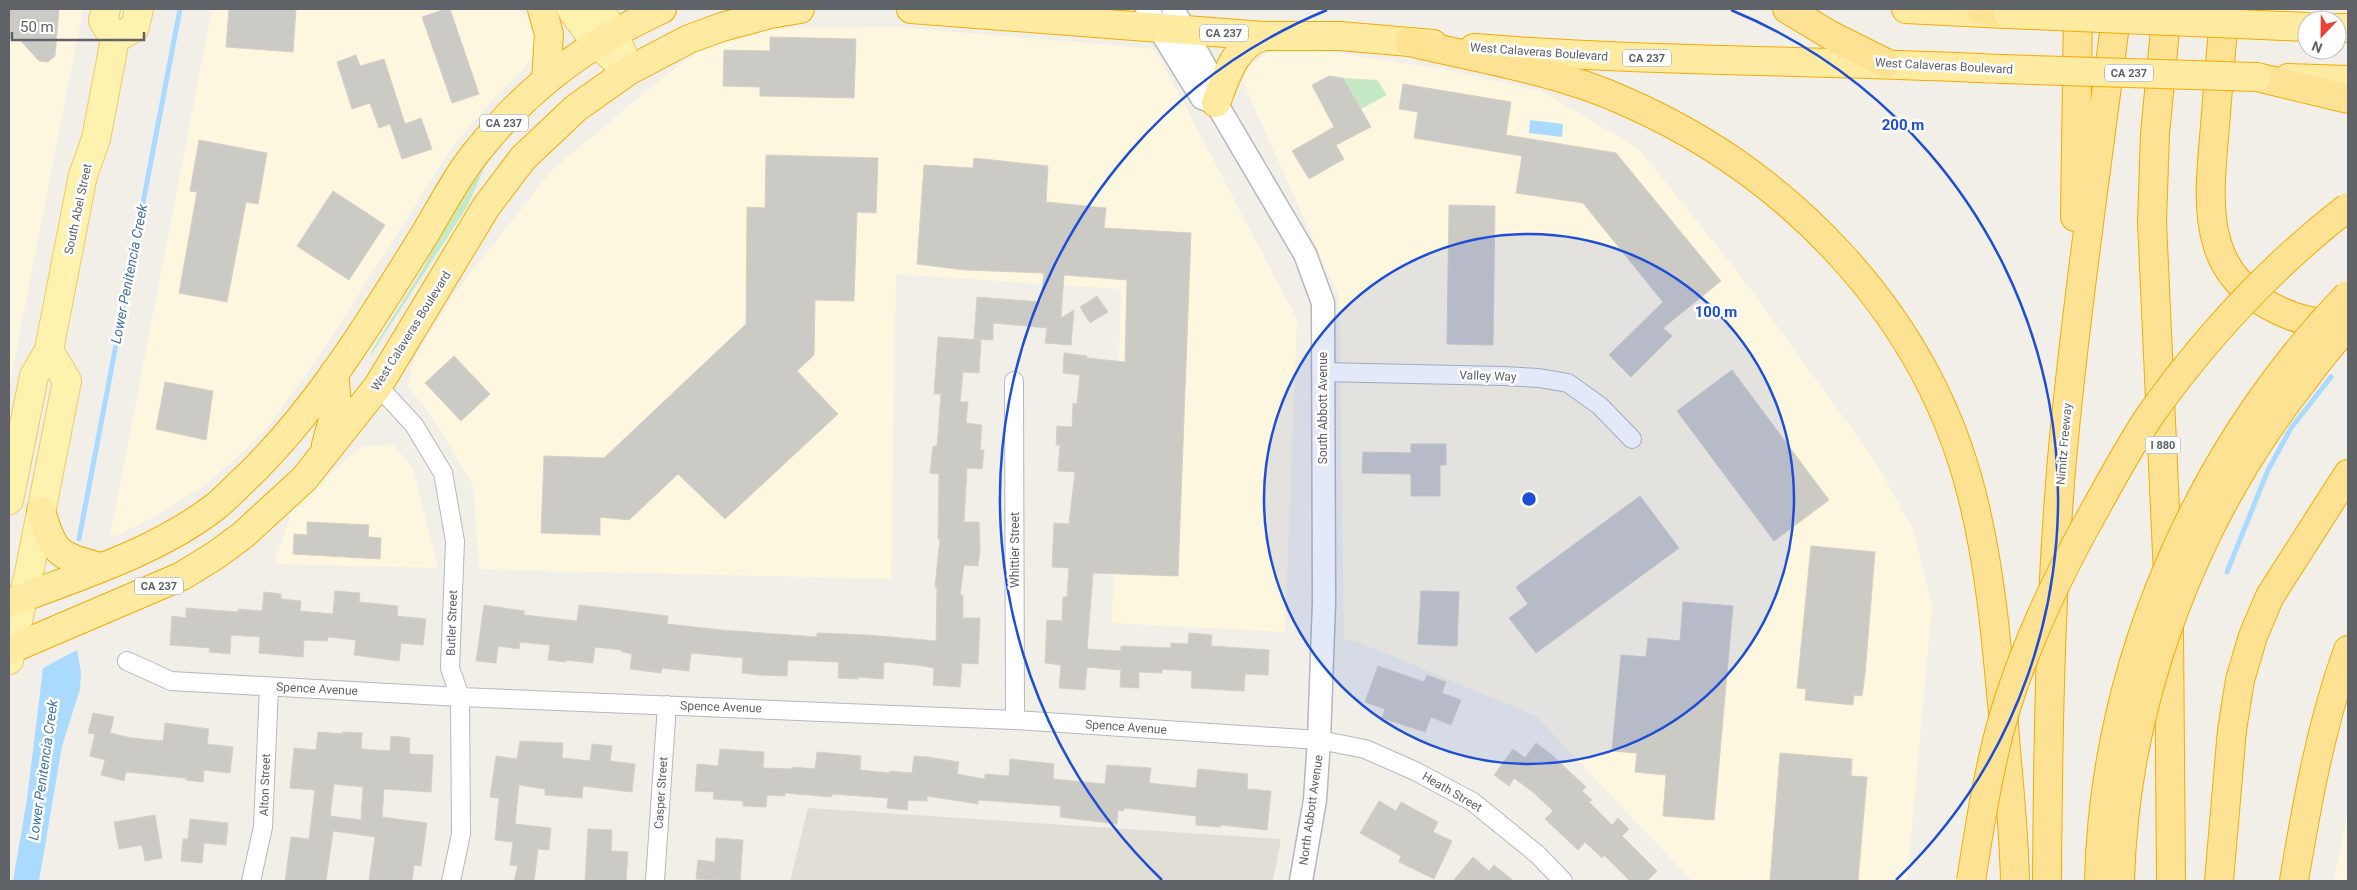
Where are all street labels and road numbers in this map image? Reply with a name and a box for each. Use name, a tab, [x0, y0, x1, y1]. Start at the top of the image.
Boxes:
road number: CA 237	[1200, 24, 1248, 42]
street label: West Calaveras Boulevard	[1469, 40, 1609, 64]
road number: CA 237	[1623, 49, 1671, 66]
street label: West Calaveras Boulevard	[1875, 55, 2013, 77]
road number: CA 237	[2105, 64, 2153, 82]
road number: CA 237	[480, 115, 528, 132]
street label: South Abel Street	[62, 162, 94, 256]
street label: West Calaveras Boulevard	[368, 269, 454, 393]
street label: South Abbott Avenue	[1316, 352, 1330, 464]
street label: Valley Way	[1459, 368, 1517, 384]
street label: Nimitz Freeway	[2053, 402, 2075, 485]
road number: I 880	[2146, 436, 2180, 454]
street label: Whittier Street	[1008, 512, 1022, 588]
road number: CA 237	[135, 578, 183, 594]
street label: Butler Street	[444, 590, 460, 656]
street label: Spence Avenue	[276, 680, 358, 698]
street label: Spence Avenue	[680, 699, 762, 715]
street label: Spence Avenue	[1085, 717, 1167, 737]
street label: Alton Street	[257, 753, 273, 817]
street label: North Abbott Avenue	[1296, 754, 1326, 866]
street label: Casper Street	[651, 756, 671, 830]
street label: Heath Street	[1420, 769, 1484, 815]

